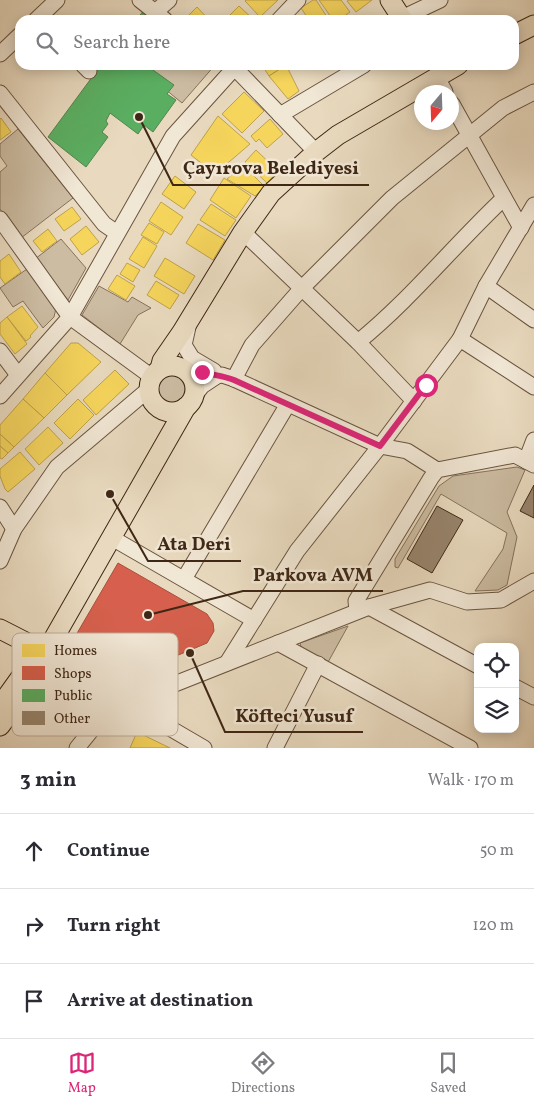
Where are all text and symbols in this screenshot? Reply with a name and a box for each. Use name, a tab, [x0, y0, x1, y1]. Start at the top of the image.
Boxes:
search box	[15, 15, 519, 70]
icon: search	[33, 29, 61, 57]
text: Search here	[73, 30, 170, 56]
north arrow	[414, 85, 459, 130]
callout: Çayırova Belediyesi	[173, 151, 369, 185]
text: Çayırova Belediyesi	[183, 156, 359, 182]
route end	[191, 361, 214, 384]
route start	[415, 374, 438, 397]
callout: Ata Deri	[148, 527, 241, 561]
text: Ata Deri	[157, 532, 231, 558]
callout: Parkova AVM	[243, 557, 383, 591]
text: Parkova AVM	[253, 563, 373, 589]
legend	[12, 633, 178, 736]
text: Homes	[54, 642, 97, 661]
map controls	[474, 643, 519, 733]
button: locate	[474, 643, 519, 688]
text: Shops	[54, 665, 92, 684]
text: Public	[54, 687, 92, 706]
button: layers	[474, 688, 519, 733]
callout: Köfteci Yusuf	[225, 698, 363, 732]
text: Köfteci Yusuf	[235, 704, 354, 730]
text: Other	[54, 710, 90, 729]
text: 3 min	[20, 766, 76, 795]
text: Walk · 170 m	[428, 770, 514, 792]
icon: ahead	[20, 837, 48, 865]
text: Continue	[67, 838, 150, 864]
text: 50 m	[480, 840, 514, 862]
icon: right	[20, 912, 48, 940]
text: Turn right	[67, 913, 160, 939]
text: 120 m	[472, 915, 514, 937]
icon: arrive	[20, 987, 48, 1015]
text: Arrive at destination	[67, 988, 253, 1014]
tab: Map	[68, 1049, 96, 1098]
tab: Directions	[231, 1049, 295, 1098]
tab: Saved	[430, 1049, 466, 1098]

